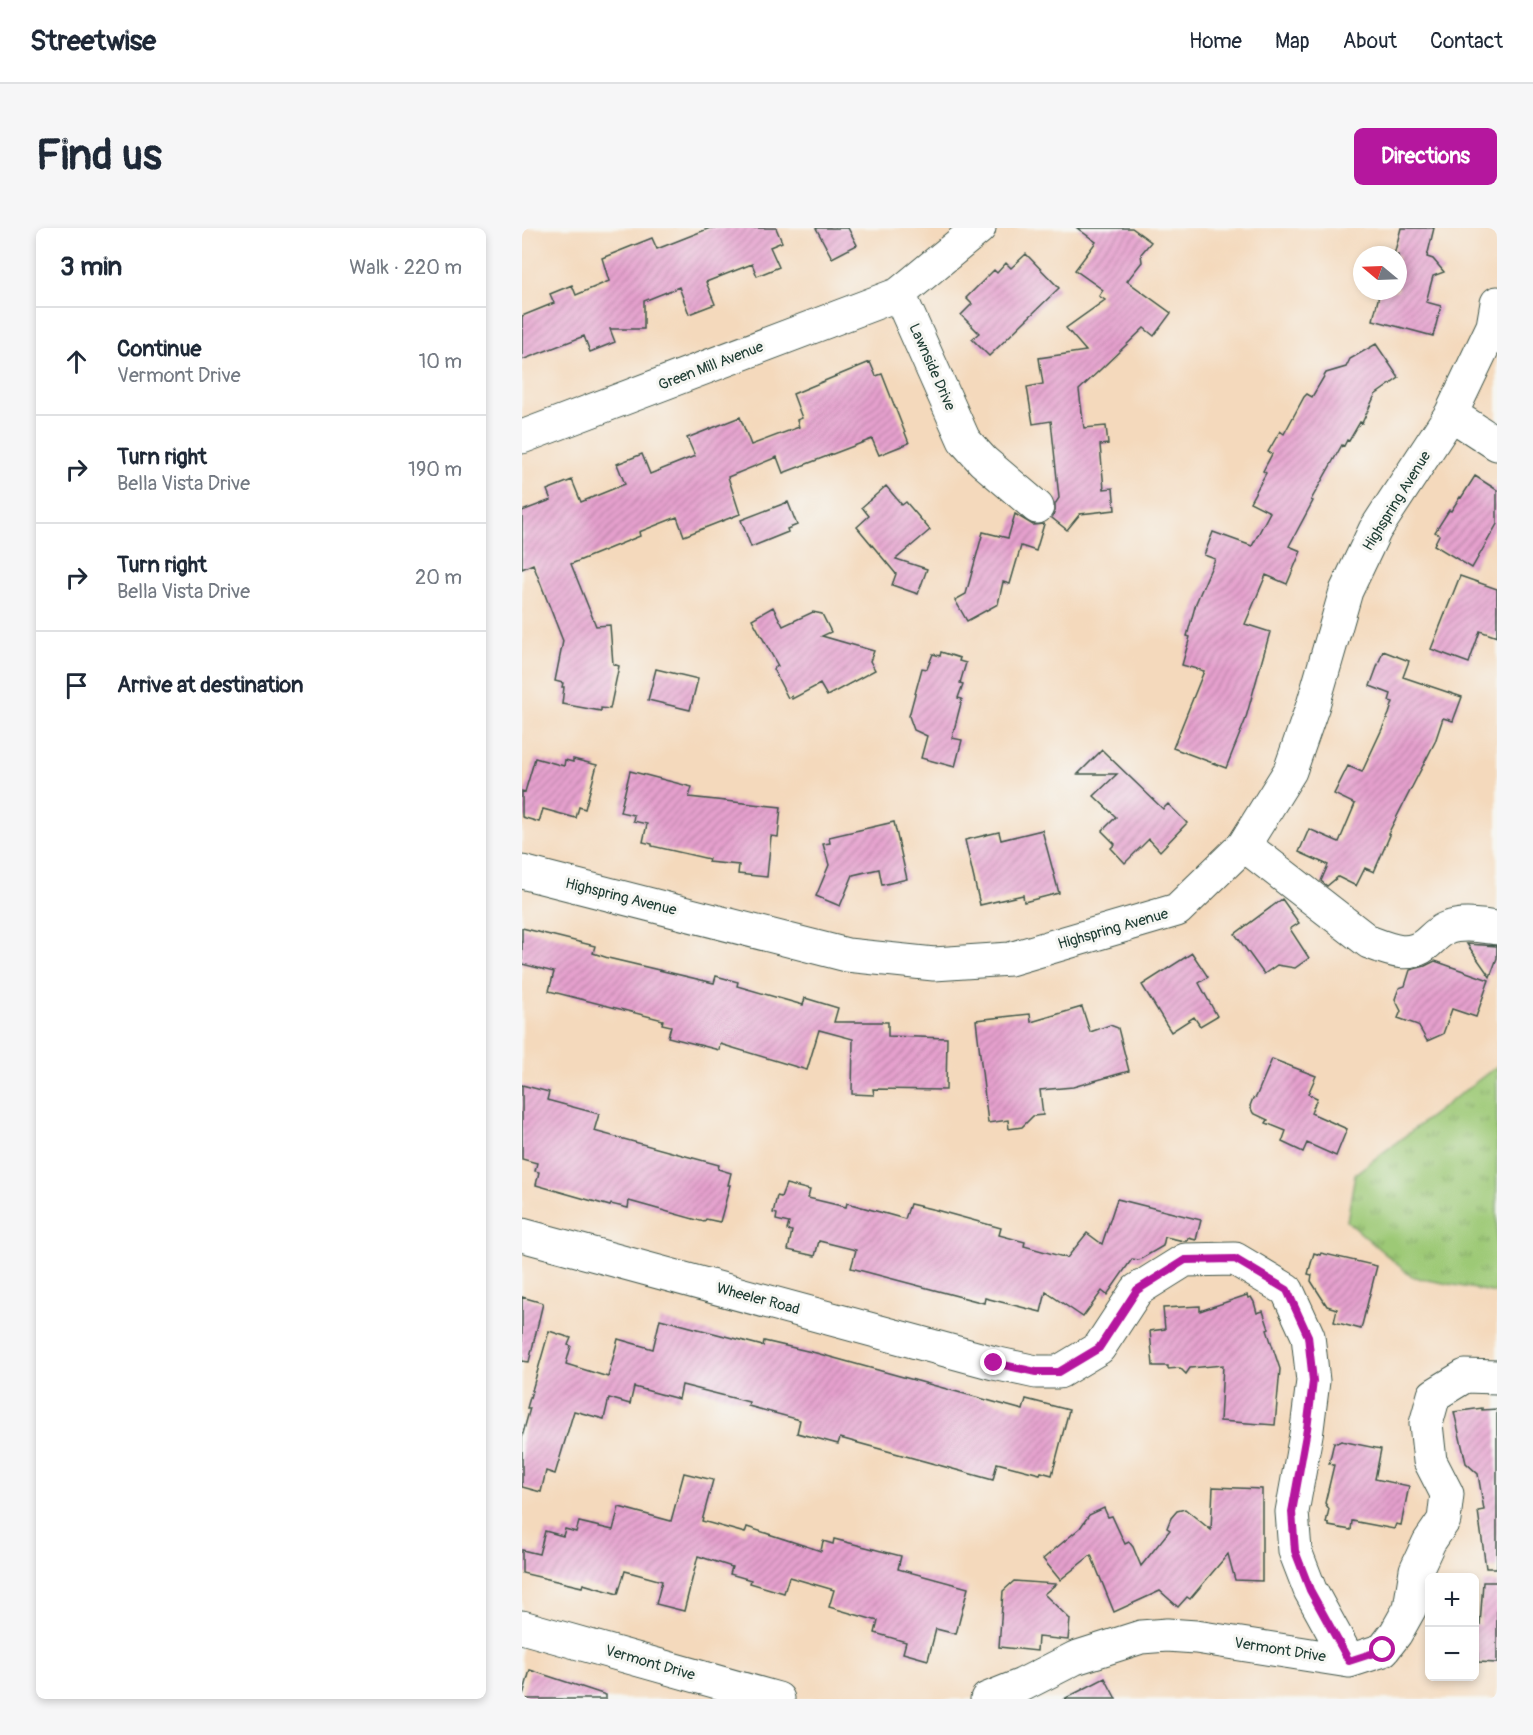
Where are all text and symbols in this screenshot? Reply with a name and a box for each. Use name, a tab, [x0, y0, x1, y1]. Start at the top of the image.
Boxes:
text: Streetwise	[30, 24, 156, 59]
text: Home	[1189, 28, 1242, 55]
text: Map	[1275, 28, 1310, 55]
text: About	[1343, 28, 1397, 55]
text: Contact	[1430, 28, 1503, 55]
button: Directions	[1354, 128, 1497, 185]
text: Find us	[36, 130, 162, 182]
north arrow	[1353, 246, 1407, 300]
text: 3 min	[60, 251, 122, 283]
text: Walk · 220 m	[349, 255, 462, 280]
street label: Lawnside Drive	[904, 321, 960, 414]
text: Continue	[117, 335, 201, 363]
street label: Green Mill Avenue	[656, 337, 767, 395]
icon: ahead	[60, 345, 93, 378]
text: 10 m	[418, 349, 462, 374]
text: Vermont Drive	[117, 363, 241, 388]
text: Turn right	[117, 443, 207, 471]
street label: Highspring Avenue	[1359, 447, 1436, 554]
icon: right	[60, 453, 93, 486]
text: 190 m	[408, 457, 462, 482]
text: Bella Vista Drive	[117, 471, 250, 496]
text: Turn right	[117, 551, 207, 579]
icon: right	[60, 561, 93, 594]
text: 20 m	[415, 565, 462, 590]
text: Bella Vista Drive	[117, 579, 250, 604]
icon: arrive	[60, 669, 93, 702]
text: Arrive at destination	[117, 671, 303, 699]
street label: Highspring Avenue	[563, 874, 679, 920]
street label: Highspring Avenue	[1056, 904, 1171, 954]
street label: Wheeler Road	[714, 1279, 802, 1319]
route end	[980, 1349, 1006, 1375]
map controls	[1425, 1573, 1479, 1681]
button: +	[1425, 1573, 1479, 1627]
button: −	[1425, 1627, 1479, 1681]
street label: Vermont Drive	[1233, 1633, 1328, 1667]
route start	[1369, 1636, 1395, 1662]
street label: Vermont Drive	[603, 1641, 698, 1685]

